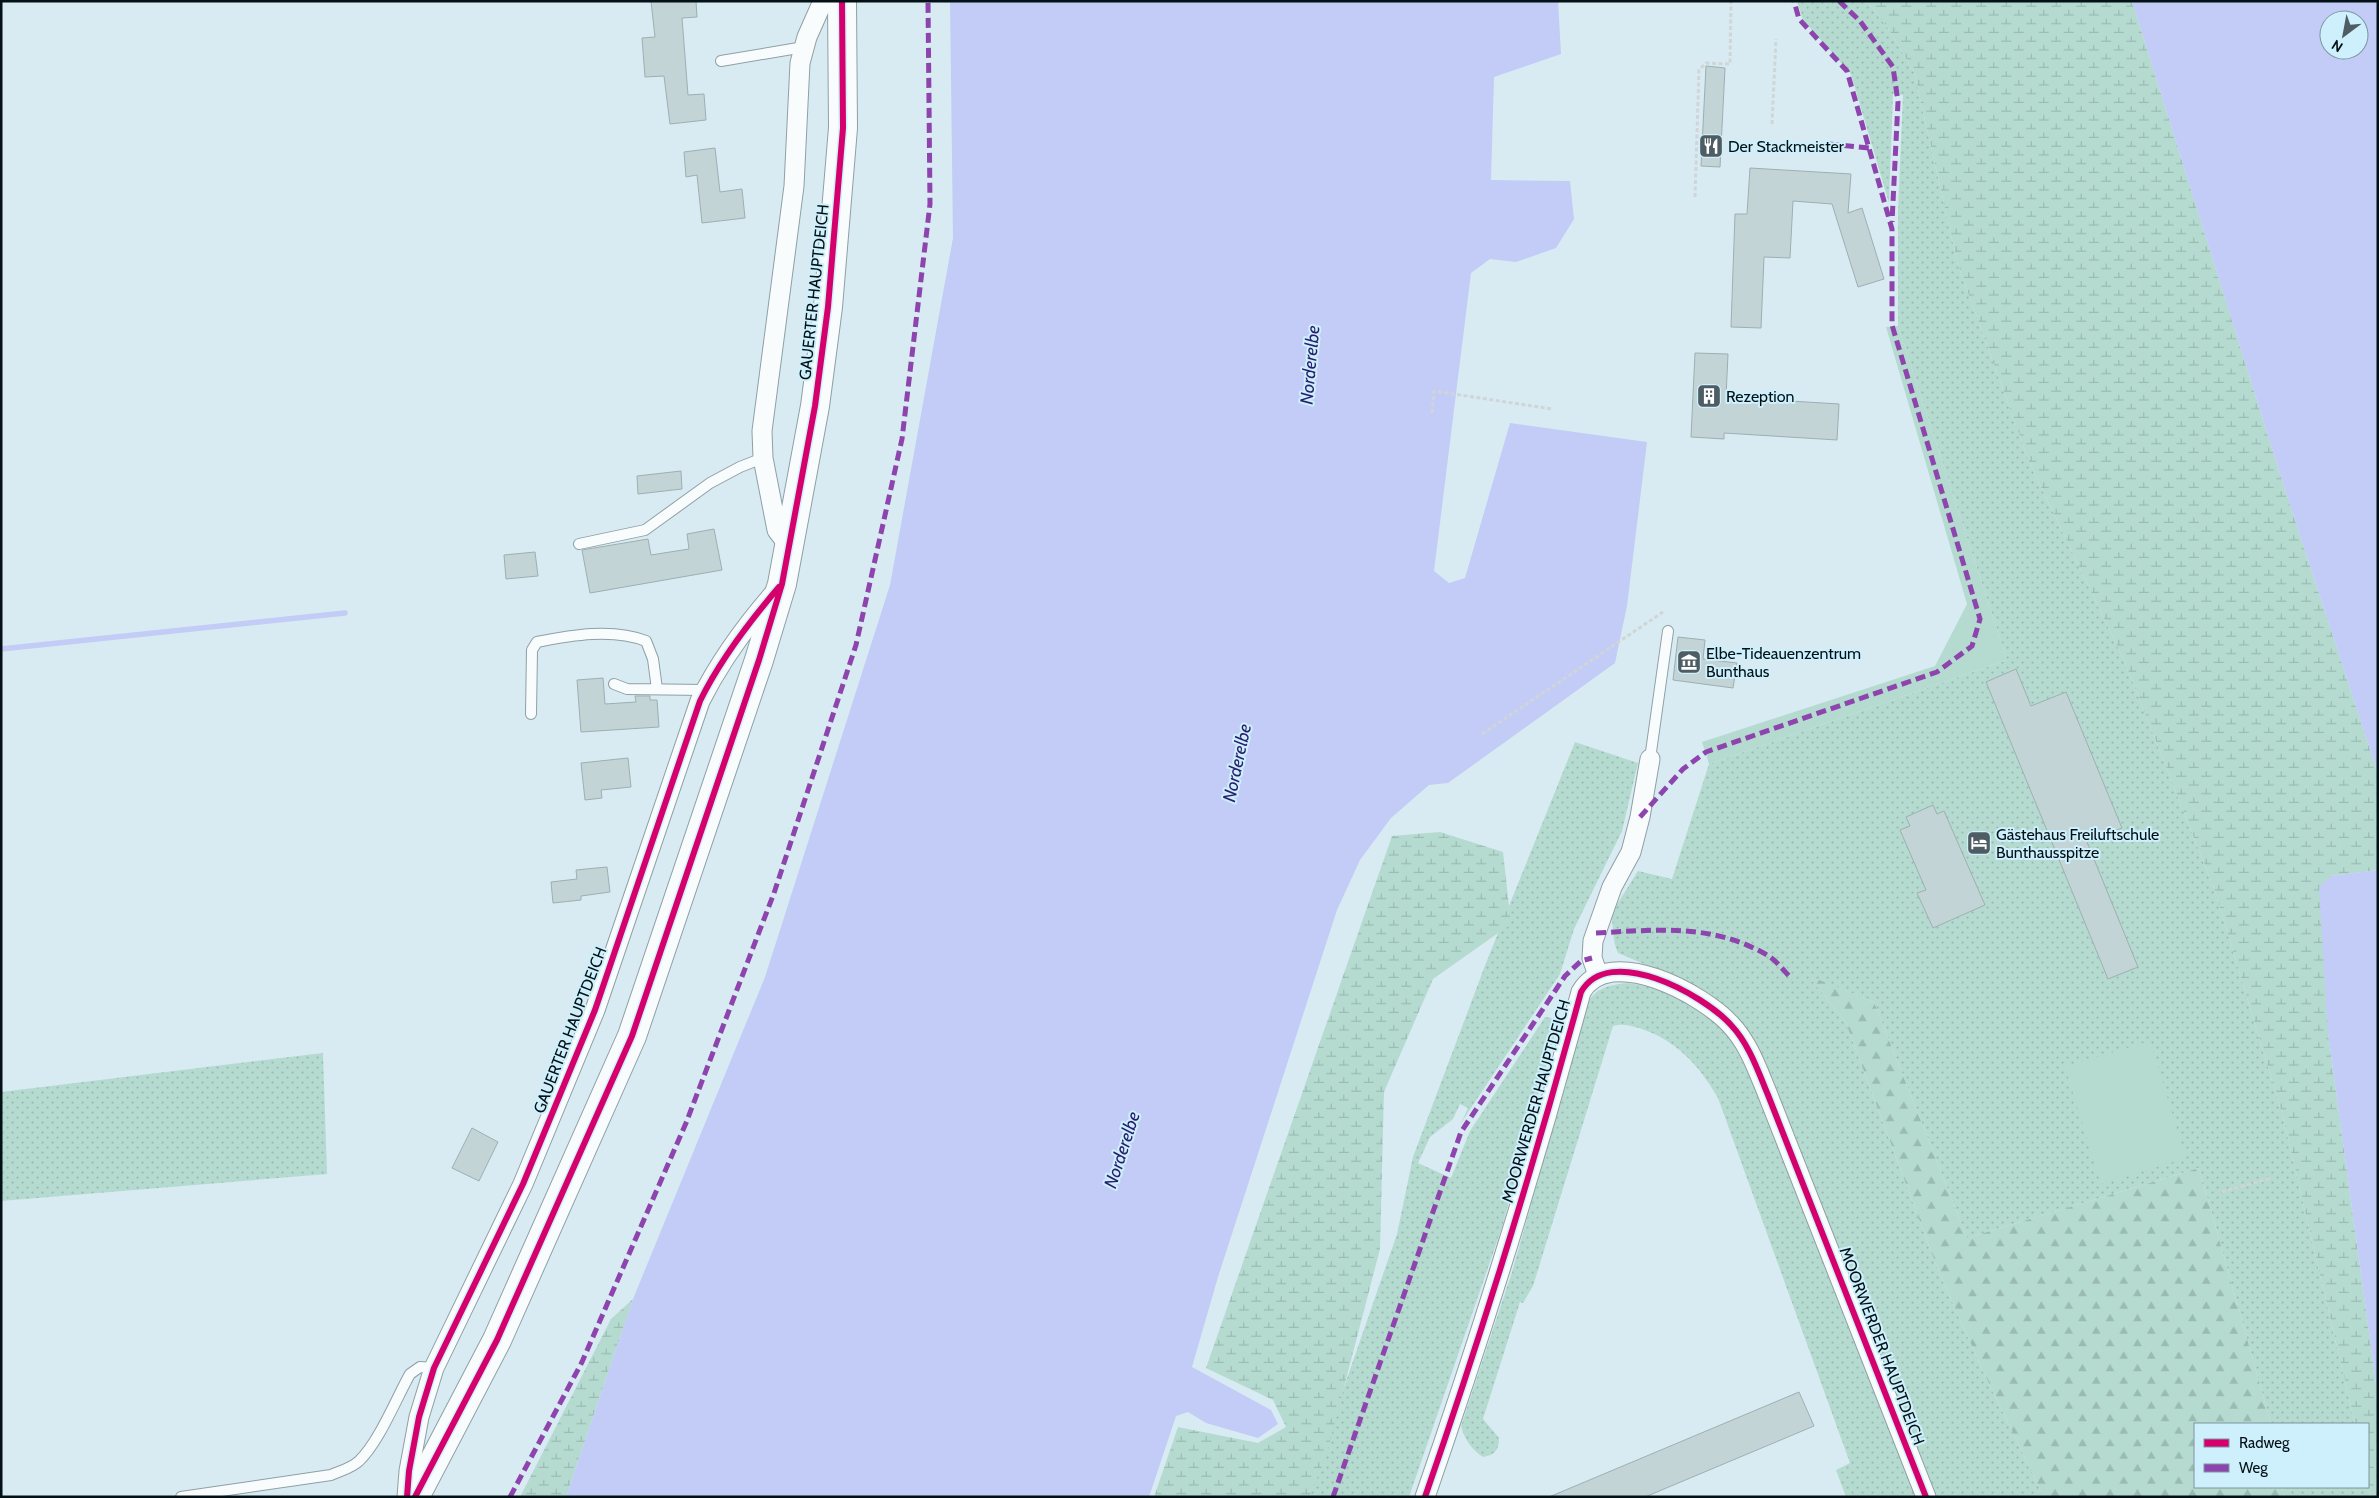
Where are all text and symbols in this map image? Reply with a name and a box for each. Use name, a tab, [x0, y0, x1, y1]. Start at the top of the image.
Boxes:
north arrow	[2319, 10, 2369, 60]
text: N	[2328, 36, 2346, 56]
restaurant icon: Der Stackmeister	[1698, 133, 1724, 159]
place label: Der Stackmeister	[1728, 137, 1845, 156]
street label: GAUERTER HAUPTDEICH	[795, 203, 833, 381]
water label: Norderelbe	[1296, 325, 1324, 405]
building icon: Rezeption	[1696, 383, 1722, 409]
place label: Rezeption	[1726, 387, 1794, 406]
place label: Elbe-Tideauenzentrum Bunthaus	[1706, 644, 1861, 681]
museum icon: Elbe-Tideauenzentrum Bunthaus	[1676, 649, 1702, 675]
water label: Norderelbe	[1218, 722, 1256, 804]
place label: Gästehaus Freiluftschule Bunthausspitze	[1996, 825, 2159, 862]
hotel icon: Gästehaus Freiluftschule Bunthausspitze	[1966, 830, 1992, 856]
street label: GAUERTER HAUPTDEICH	[529, 944, 611, 1116]
street label: MOORWERDER HAUPTDEICH	[1498, 997, 1574, 1205]
water label: Norderelbe	[1099, 1109, 1145, 1191]
street label: MOORWERDER HAUPTDEICH	[1835, 1244, 1929, 1448]
legend	[2194, 1423, 2369, 1488]
text: Radweg	[2239, 1434, 2290, 1452]
text: Weg	[2239, 1459, 2268, 1477]

